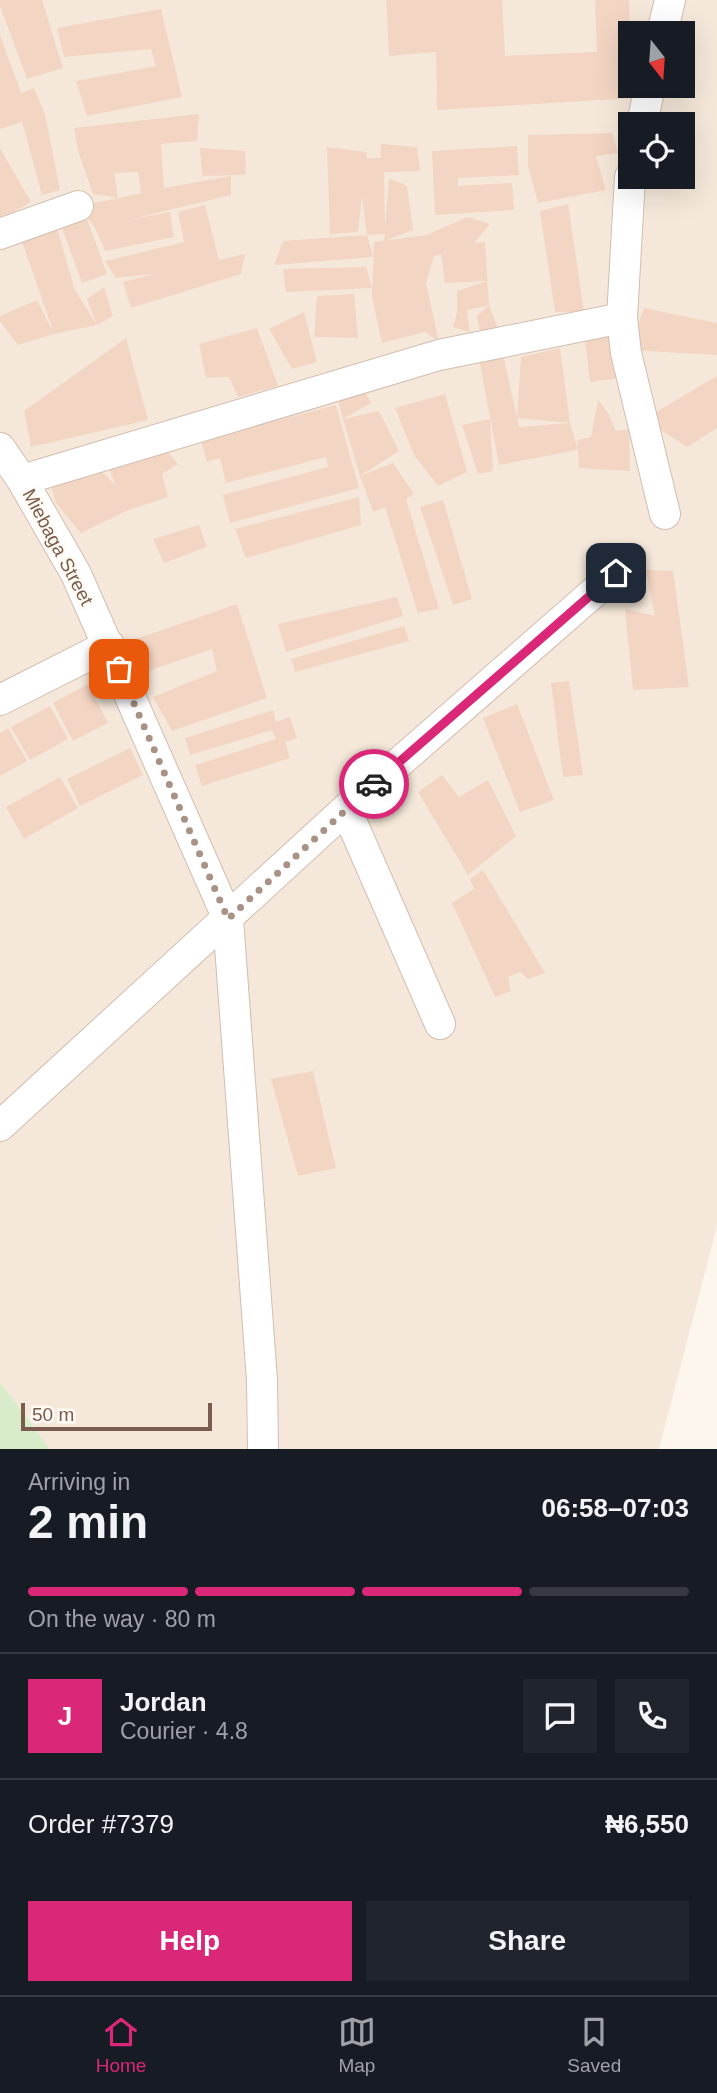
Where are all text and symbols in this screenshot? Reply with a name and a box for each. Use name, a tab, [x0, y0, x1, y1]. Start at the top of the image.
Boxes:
north arrow	[618, 21, 695, 98]
map controls	[618, 21, 695, 189]
button: locate	[618, 112, 695, 189]
street label: Miebaga Street	[18, 485, 98, 609]
pin	[586, 543, 646, 603]
icon: home	[597, 554, 635, 592]
pin	[89, 639, 149, 699]
icon: bag	[100, 650, 138, 688]
courier	[339, 749, 409, 819]
icon: car	[355, 765, 393, 803]
scale bar	[21, 1400, 212, 1432]
text: 50 m	[32, 1404, 74, 1425]
text: Arriving in	[28, 1469, 130, 1495]
text: 06:58–07:03	[542, 1493, 689, 1523]
text: 2 min	[28, 1496, 148, 1548]
text: On the way · 80 m	[28, 1606, 216, 1632]
button: chat	[523, 1679, 597, 1753]
button: phone	[615, 1679, 689, 1753]
text: Jordan	[120, 1687, 207, 1717]
text: J	[58, 1701, 72, 1731]
text: Courier · 4.8	[120, 1718, 248, 1744]
text: Order #7379	[28, 1809, 174, 1839]
text: ₦6,550	[605, 1809, 689, 1839]
button: Help	[28, 1901, 352, 1981]
button: Share	[366, 1901, 689, 1981]
tab: Home	[96, 2013, 146, 2077]
tab: Map	[338, 2013, 376, 2077]
tab: Saved	[567, 2013, 621, 2077]

